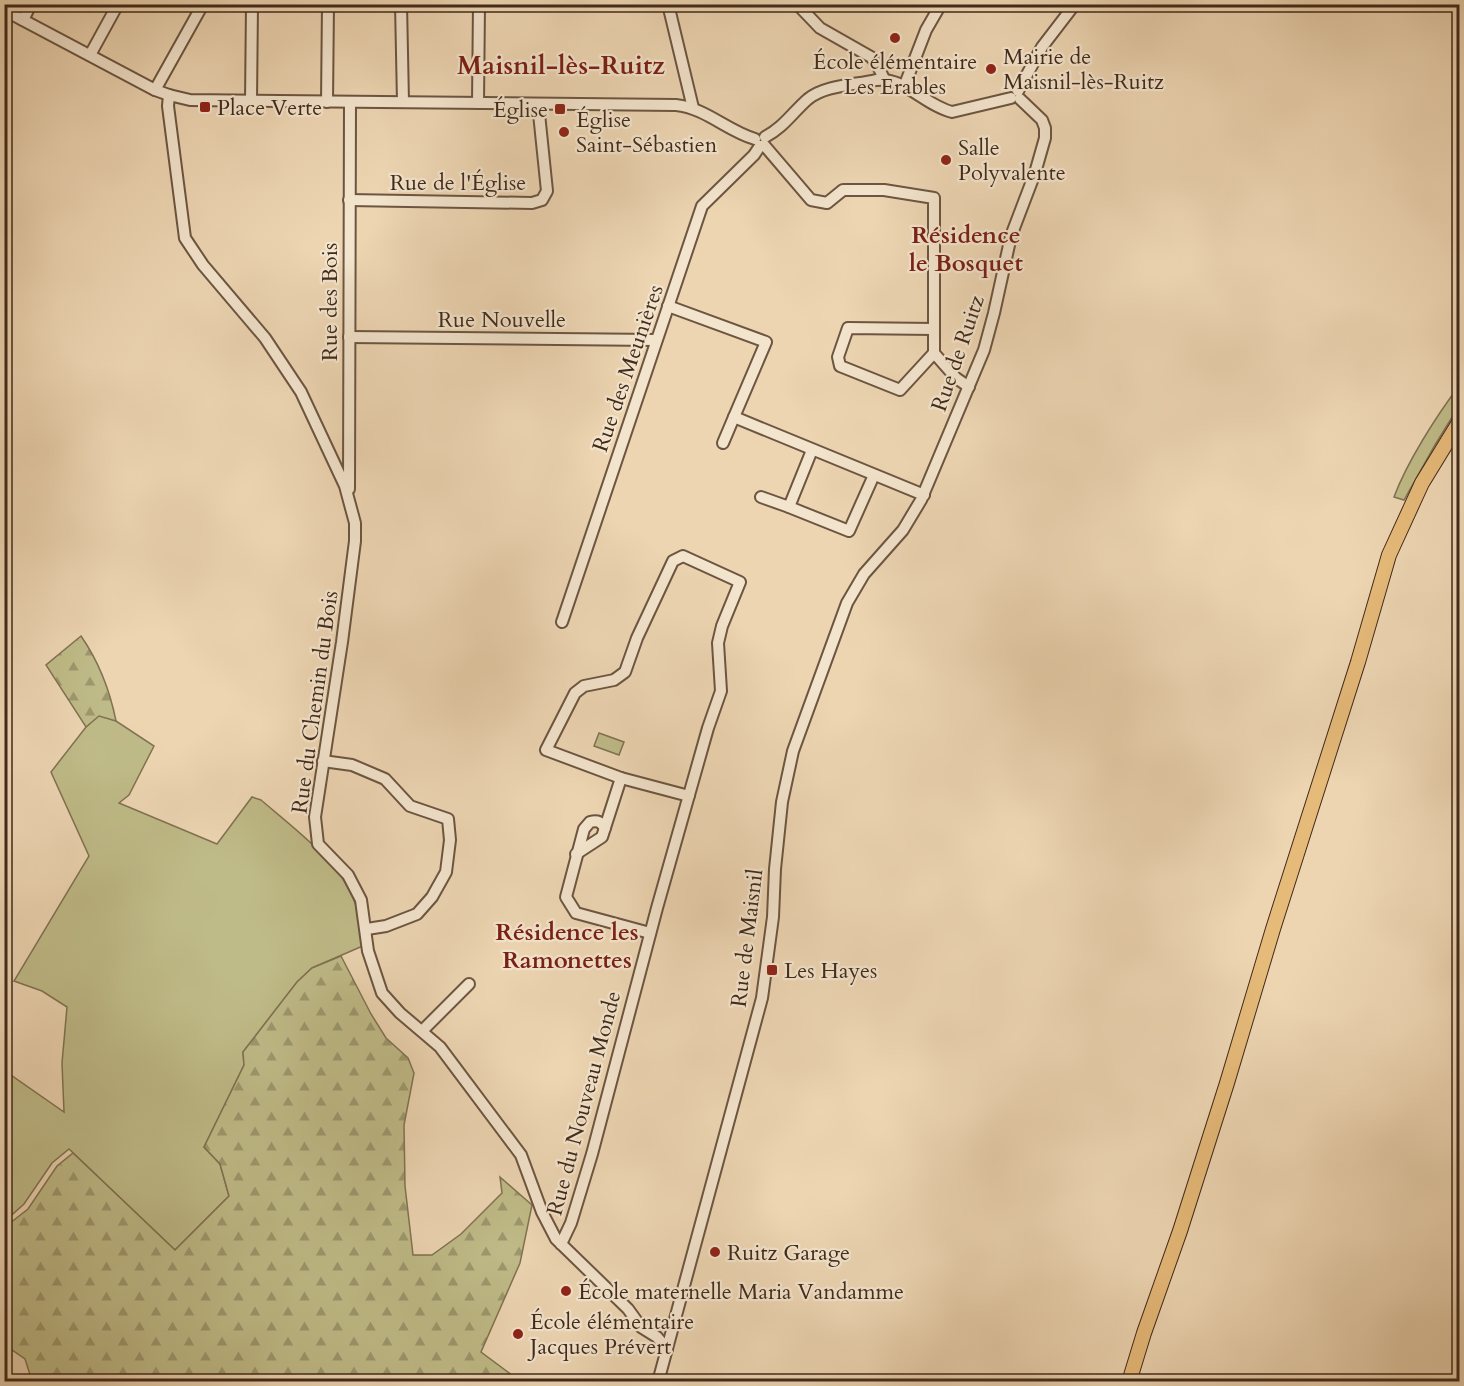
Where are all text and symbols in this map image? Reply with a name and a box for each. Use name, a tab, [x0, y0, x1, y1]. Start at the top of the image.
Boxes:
marker: École élémentaire Les Erables	[888, 31, 902, 45]
place label: Mairie de Maisnil-lès-Ruitz	[1003, 42, 1164, 97]
place label: École élémentaire Les Erables	[813, 47, 977, 102]
district label: Maisnil-lès-Ruitz	[457, 48, 665, 83]
marker: Mairie de Maisnil-lès-Ruitz	[984, 62, 998, 76]
place label: Place Verte	[217, 93, 322, 123]
place label: Église	[493, 95, 548, 125]
marker: Place Verte	[198, 100, 212, 114]
marker: Église	[553, 102, 567, 116]
place label: Église Saint-Sébastien	[576, 105, 718, 160]
marker: Église Saint-Sébastien	[557, 125, 571, 139]
place label: Salle Polyvalente	[958, 133, 1066, 188]
marker: Salle Polyvalente	[939, 153, 953, 167]
street label: Rue de l'Église	[390, 168, 526, 198]
district label: Résidence le Bosquet	[909, 219, 1023, 280]
street label: Rue des Bois	[315, 243, 345, 361]
street label: Rue des Meunières	[585, 281, 671, 456]
street label: Rue de Ruitz	[924, 291, 992, 415]
street label: Rue Nouvelle	[438, 305, 566, 335]
street label: Rue du Chemin du Bois	[284, 589, 346, 816]
street label: Rue de Maisnil	[724, 867, 770, 1009]
district label: Résidence les Ramonettes	[495, 916, 639, 977]
place label: Les Hayes	[784, 956, 877, 986]
marker: Les Hayes	[765, 963, 779, 977]
street label: Rue du Nouveau Monde	[540, 988, 628, 1219]
place label: Ruitz Garage	[727, 1238, 850, 1268]
marker: Ruitz Garage	[708, 1245, 722, 1259]
place label: École maternelle Maria Vandamme	[578, 1277, 904, 1307]
marker: École maternelle Maria Vandamme	[559, 1284, 573, 1298]
place label: École élémentaire Jacques Prévert	[527, 1307, 694, 1362]
marker: École élémentaire Jacques Prévert	[511, 1327, 525, 1341]

